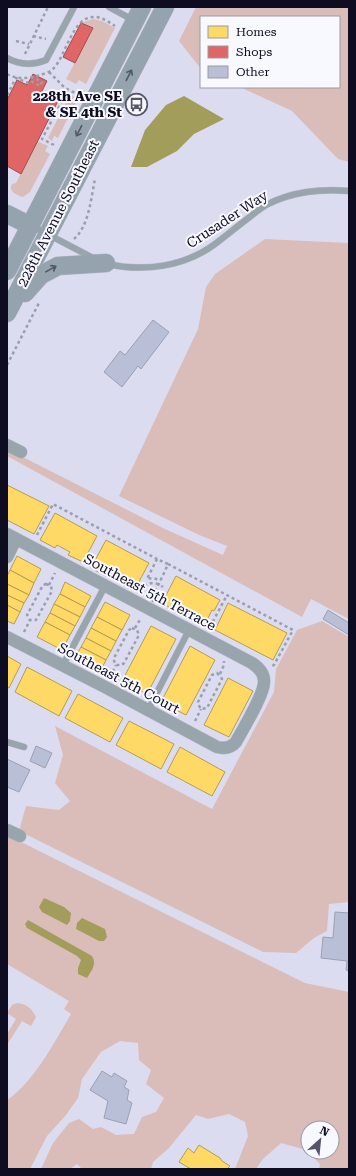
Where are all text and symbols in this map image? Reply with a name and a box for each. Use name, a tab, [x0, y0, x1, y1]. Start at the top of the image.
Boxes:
legend	[200, 16, 340, 88]
text: Homes	[236, 25, 277, 39]
text: Shops	[236, 45, 272, 59]
text: Other	[236, 65, 269, 79]
one-way arrow	[126, 69, 134, 81]
place label: 228th Ave SE & SE 4th St	[33, 88, 122, 120]
bus stop icon: 228th Ave SE & SE 4th St	[124, 91, 150, 117]
one-way arrow	[75, 124, 82, 136]
street label: 228th Avenue Southeast	[14, 137, 102, 289]
street label: Crusader Way	[183, 186, 271, 251]
one-way arrow	[45, 265, 57, 273]
street label: Southeast 5th Terrace	[81, 550, 219, 634]
street label: Southeast 5th Court	[55, 639, 183, 717]
north arrow	[300, 1120, 340, 1160]
text: N	[318, 1124, 332, 1139]

